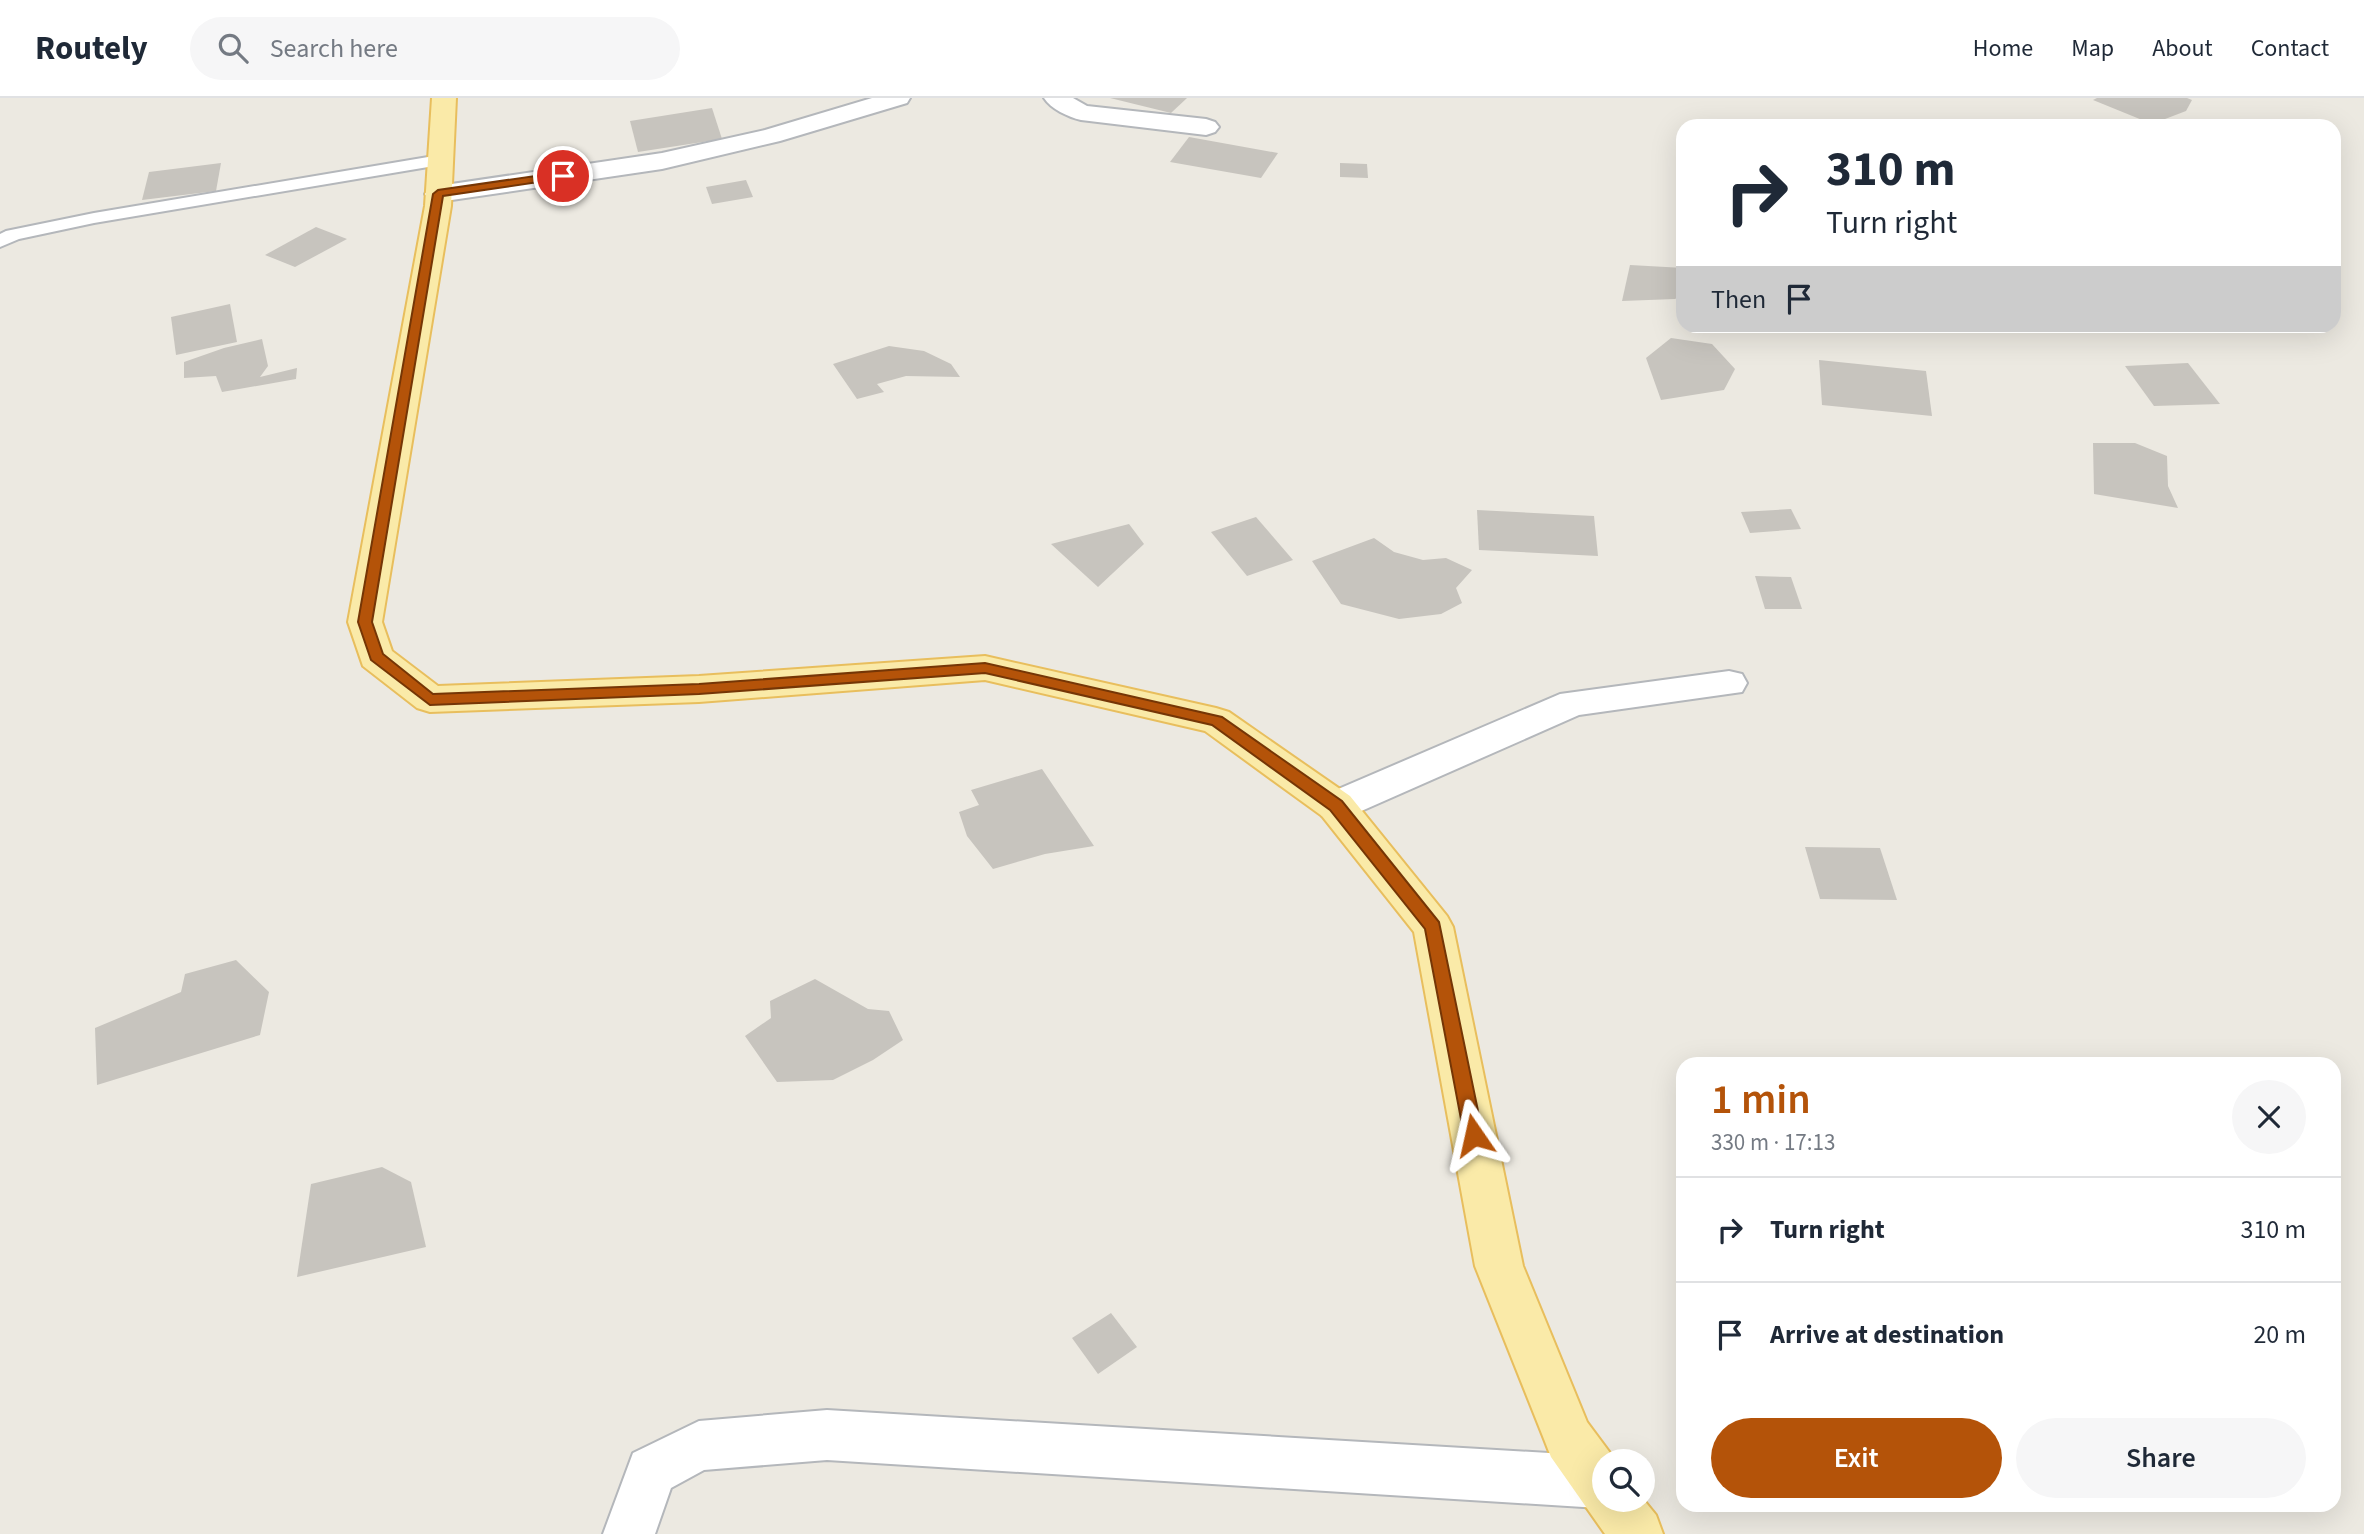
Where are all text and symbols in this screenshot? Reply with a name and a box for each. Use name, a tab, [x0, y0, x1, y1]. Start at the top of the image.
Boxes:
search box	[190, 17, 680, 80]
text: Routely	[35, 25, 148, 72]
icon: search	[214, 29, 252, 67]
text: Search here	[270, 30, 398, 67]
text: Home	[1973, 31, 2033, 66]
text: Map	[2071, 31, 2114, 66]
text: About	[2152, 31, 2213, 66]
text: Contact	[2251, 31, 2329, 66]
text: 310 m	[1826, 135, 1955, 205]
pin	[533, 146, 593, 206]
icon: right	[1711, 147, 1802, 238]
icon: arrive	[544, 157, 582, 195]
text: Turn right	[1826, 200, 1957, 246]
icon: arrive	[1780, 280, 1818, 318]
text: Then	[1711, 281, 1766, 318]
text: 1 min	[1711, 1070, 1811, 1130]
button: close	[2232, 1080, 2306, 1154]
position arrow	[1437, 1098, 1511, 1172]
text: 330 m · 17:13	[1711, 1126, 1835, 1159]
icon: right	[1711, 1211, 1749, 1249]
text: Turn right	[1770, 1211, 1885, 1248]
text: 310 m	[2240, 1211, 2306, 1248]
icon: arrive	[1711, 1316, 1749, 1354]
text: Arrive at destination	[1770, 1316, 2004, 1353]
text: 20 m	[2253, 1316, 2306, 1353]
button: Exit	[1711, 1418, 2002, 1498]
button: Share	[2016, 1418, 2306, 1498]
map controls	[1592, 1449, 1655, 1512]
button: search	[1592, 1449, 1655, 1512]

